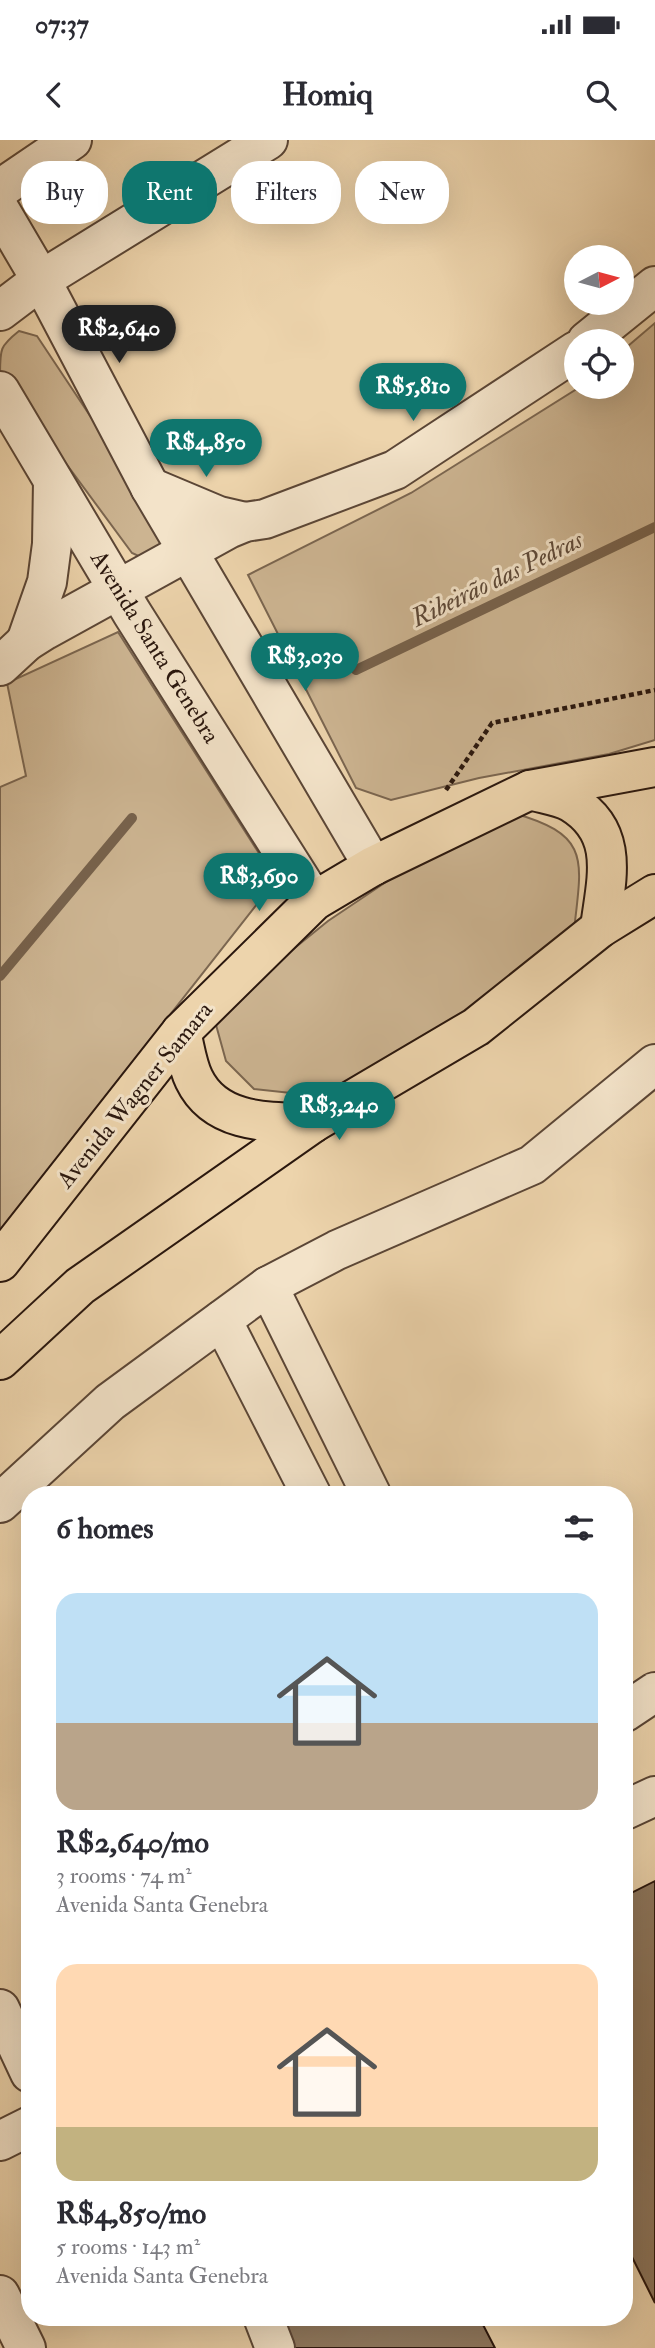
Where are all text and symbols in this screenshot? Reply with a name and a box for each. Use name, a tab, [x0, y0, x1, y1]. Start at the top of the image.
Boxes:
text: 07:37	[35, 9, 89, 41]
text: Homiq	[282, 75, 373, 115]
icon: back	[35, 76, 73, 114]
icon: search	[582, 76, 620, 114]
chip: Buy	[21, 161, 108, 224]
chip: Rent	[122, 161, 217, 224]
chip: Filters	[231, 161, 341, 224]
chip: New	[355, 161, 449, 224]
north arrow	[564, 245, 634, 315]
map controls	[564, 245, 634, 399]
pin: R$2,640	[54, 306, 184, 365]
text: R$2,640	[78, 313, 160, 342]
button: locate	[564, 329, 634, 399]
pin: R$5,810	[348, 364, 478, 423]
text: R$5,810	[375, 371, 451, 400]
pin: R$4,850	[141, 420, 271, 479]
text: R$4,850	[166, 427, 246, 456]
water label: Ribeirão das Pedras	[405, 523, 589, 635]
street label: Avenida Santa Genebra	[83, 544, 227, 750]
pin: R$3,030	[240, 634, 370, 693]
text: R$3,030	[267, 641, 343, 670]
pin: R$3,690	[194, 854, 324, 913]
text: R$3,690	[220, 861, 298, 890]
street label: Avenida Wagner Samara	[50, 995, 220, 1195]
pin: R$3,240	[274, 1082, 404, 1142]
text: R$3,240	[299, 1090, 379, 1119]
icon: filters	[560, 1509, 598, 1547]
text: 6 homes	[56, 1510, 154, 1547]
icon: home	[264, 1638, 390, 1764]
text: R$2,640/mo	[56, 1824, 209, 1861]
text: 3 rooms · 74 m²	[56, 1861, 192, 1890]
text: Avenida Santa Genebra	[56, 1890, 268, 1919]
icon: home	[264, 2009, 390, 2135]
text: R$4,850/mo	[56, 2195, 206, 2232]
text: 5 rooms · 143 m²	[56, 2232, 200, 2261]
text: Avenida Santa Genebra	[56, 2261, 268, 2290]

